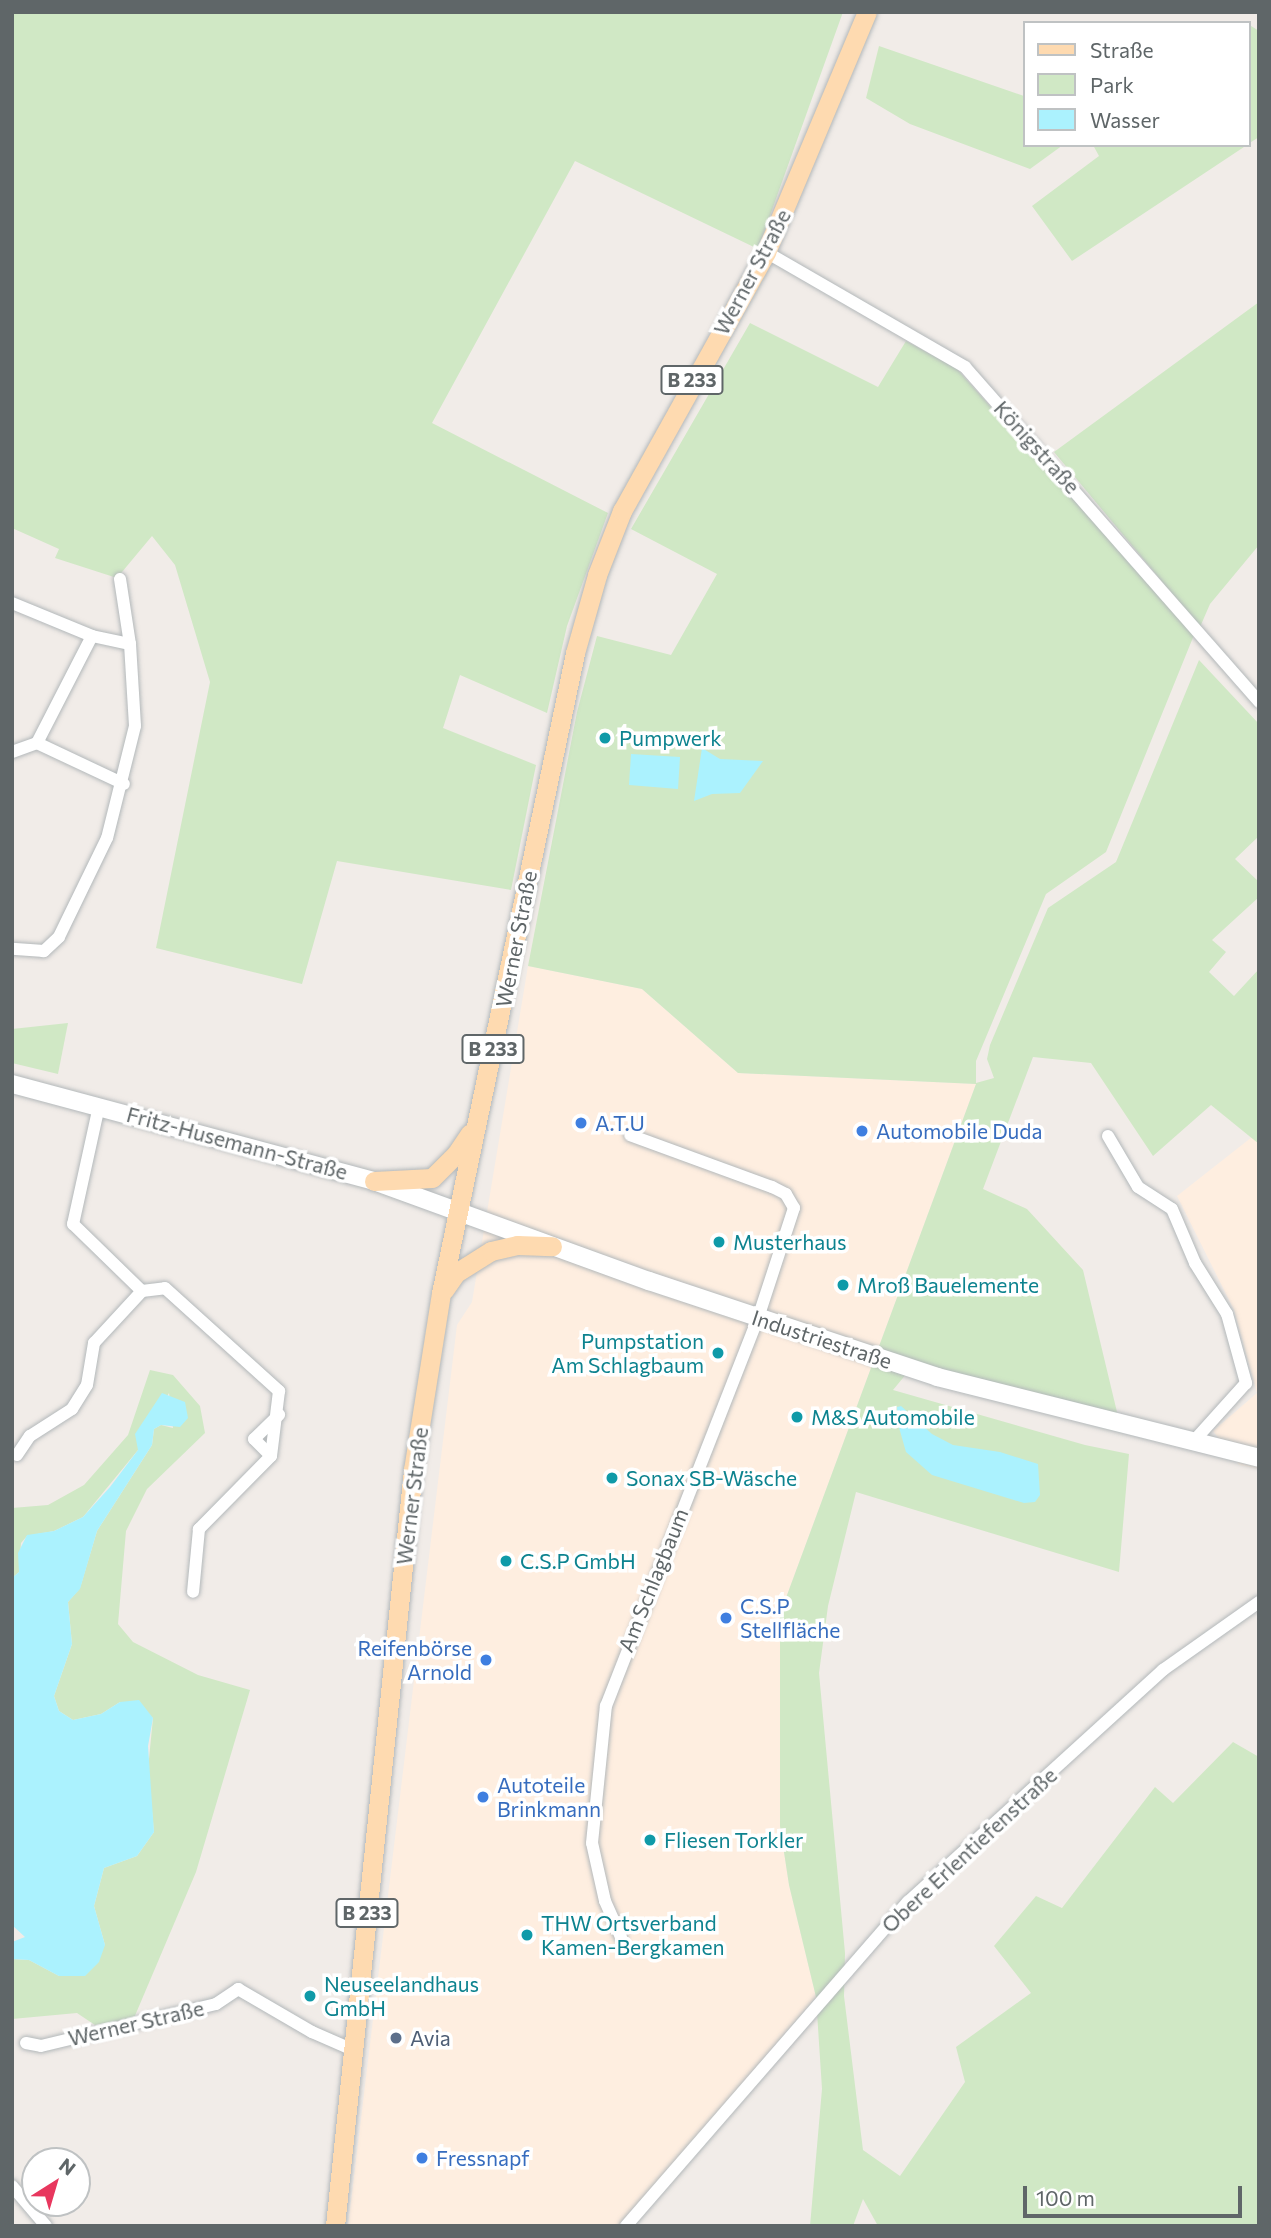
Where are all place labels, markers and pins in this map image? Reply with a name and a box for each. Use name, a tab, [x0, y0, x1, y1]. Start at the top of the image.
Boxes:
place label: Pumpwerk	[619, 725, 722, 751]
marker: Pumpwerk	[597, 730, 613, 746]
place label: A.T.U	[595, 1110, 645, 1136]
marker: A.T.U	[573, 1115, 589, 1131]
place label: Automobile Duda	[876, 1118, 1042, 1144]
marker: Automobile Duda	[854, 1123, 870, 1139]
place label: Musterhaus	[733, 1229, 846, 1255]
marker: Musterhaus	[711, 1234, 727, 1250]
place label: Mroß Bauelemente	[857, 1272, 1039, 1298]
marker: Mroß Bauelemente	[835, 1277, 851, 1293]
place label: Pumpstation Am Schlagbaum	[551, 1328, 704, 1378]
marker: Pumpstation Am Schlagbaum	[710, 1345, 726, 1361]
place label: M&S Automobile	[811, 1404, 975, 1430]
marker: M&S Automobile	[789, 1409, 805, 1425]
place label: Sonax SB-Wäsche	[626, 1465, 797, 1491]
marker: Sonax SB-Wäsche	[604, 1470, 620, 1486]
place label: C.S.P GmbH	[520, 1548, 636, 1574]
marker: C.S.P GmbH	[498, 1553, 514, 1569]
place label: C.S.P Stellfläche	[740, 1593, 840, 1643]
marker: C.S.P Stellfläche	[718, 1610, 734, 1626]
place label: Reifenbörse Arnold	[358, 1635, 472, 1685]
marker: Reifenbörse Arnold	[478, 1652, 494, 1668]
place label: Autoteile Brinkmann	[497, 1772, 601, 1822]
marker: Autoteile Brinkmann	[475, 1789, 491, 1805]
place label: Fliesen Torkler	[664, 1827, 803, 1853]
marker: Fliesen Torkler	[642, 1832, 658, 1848]
place label: THW Ortsverband Kamen-Bergkamen	[541, 1910, 725, 1960]
marker: THW Ortsverband Kamen-Bergkamen	[519, 1927, 535, 1943]
place label: Neuseelandhaus GmbH	[324, 1971, 479, 2021]
marker: Neuseelandhaus GmbH	[302, 1988, 318, 2004]
place label: Avia	[410, 2025, 451, 2051]
marker: Avia	[388, 2030, 404, 2046]
place label: Fressnapf	[436, 2145, 530, 2171]
marker: Fressnapf	[414, 2150, 430, 2166]

